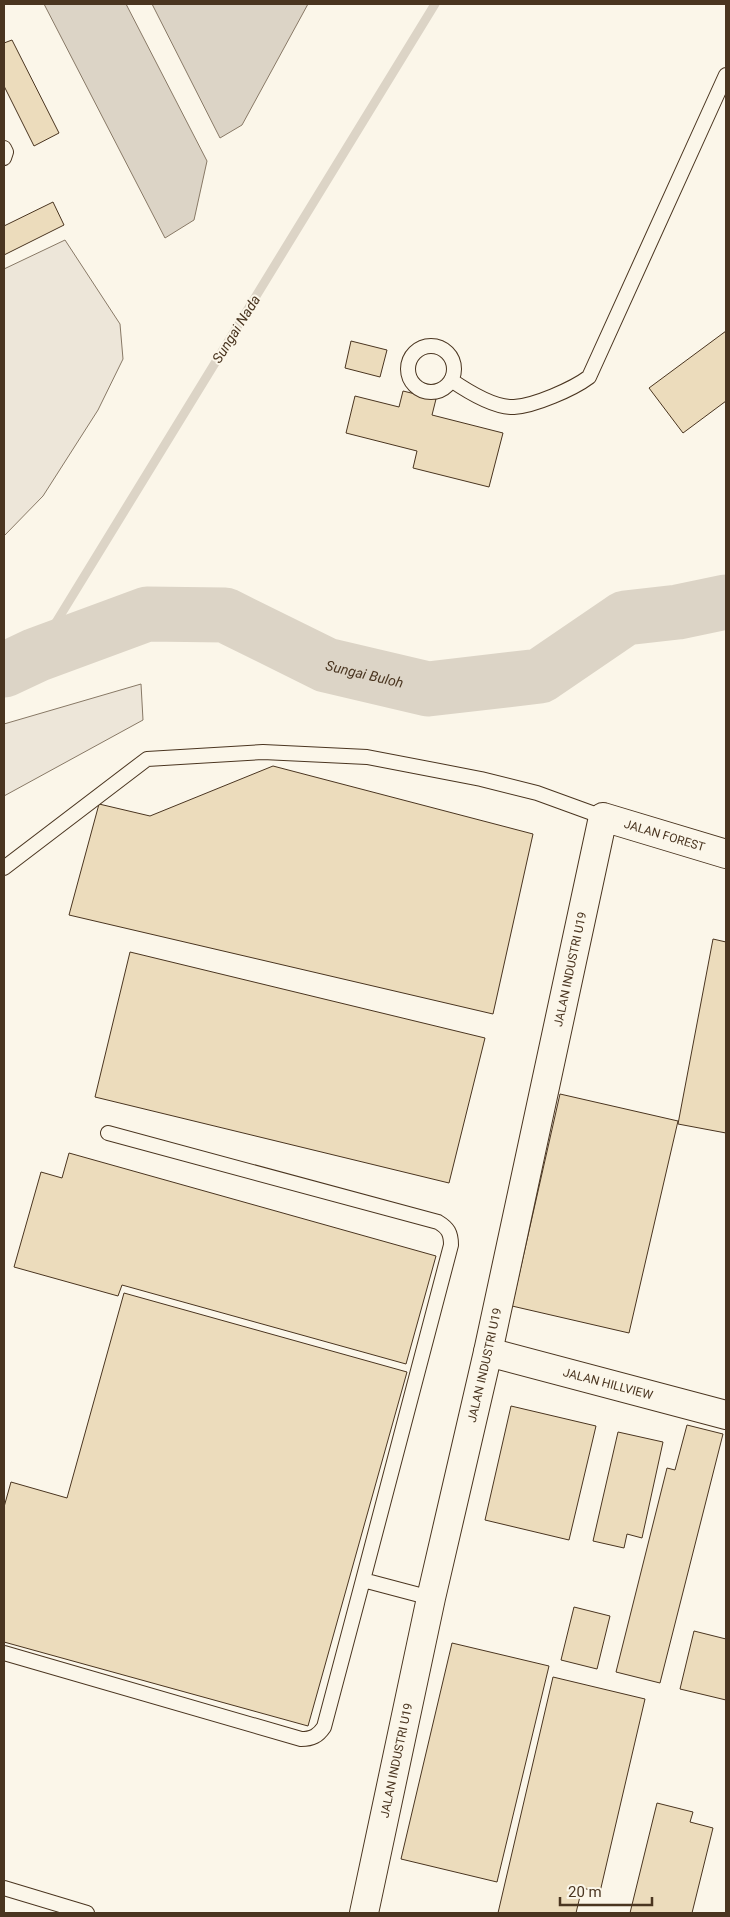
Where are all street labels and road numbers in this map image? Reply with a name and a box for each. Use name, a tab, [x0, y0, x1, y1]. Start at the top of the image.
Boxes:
street label: JALAN FOREST	[622, 817, 707, 854]
street label: JALAN INDUSTRI U19	[551, 911, 589, 1028]
street label: JALAN INDUSTRI U19	[465, 1307, 504, 1424]
street label: JALAN HILLVIEW	[561, 1365, 655, 1402]
street label: JALAN INDUSTRI U19	[377, 1702, 415, 1819]

